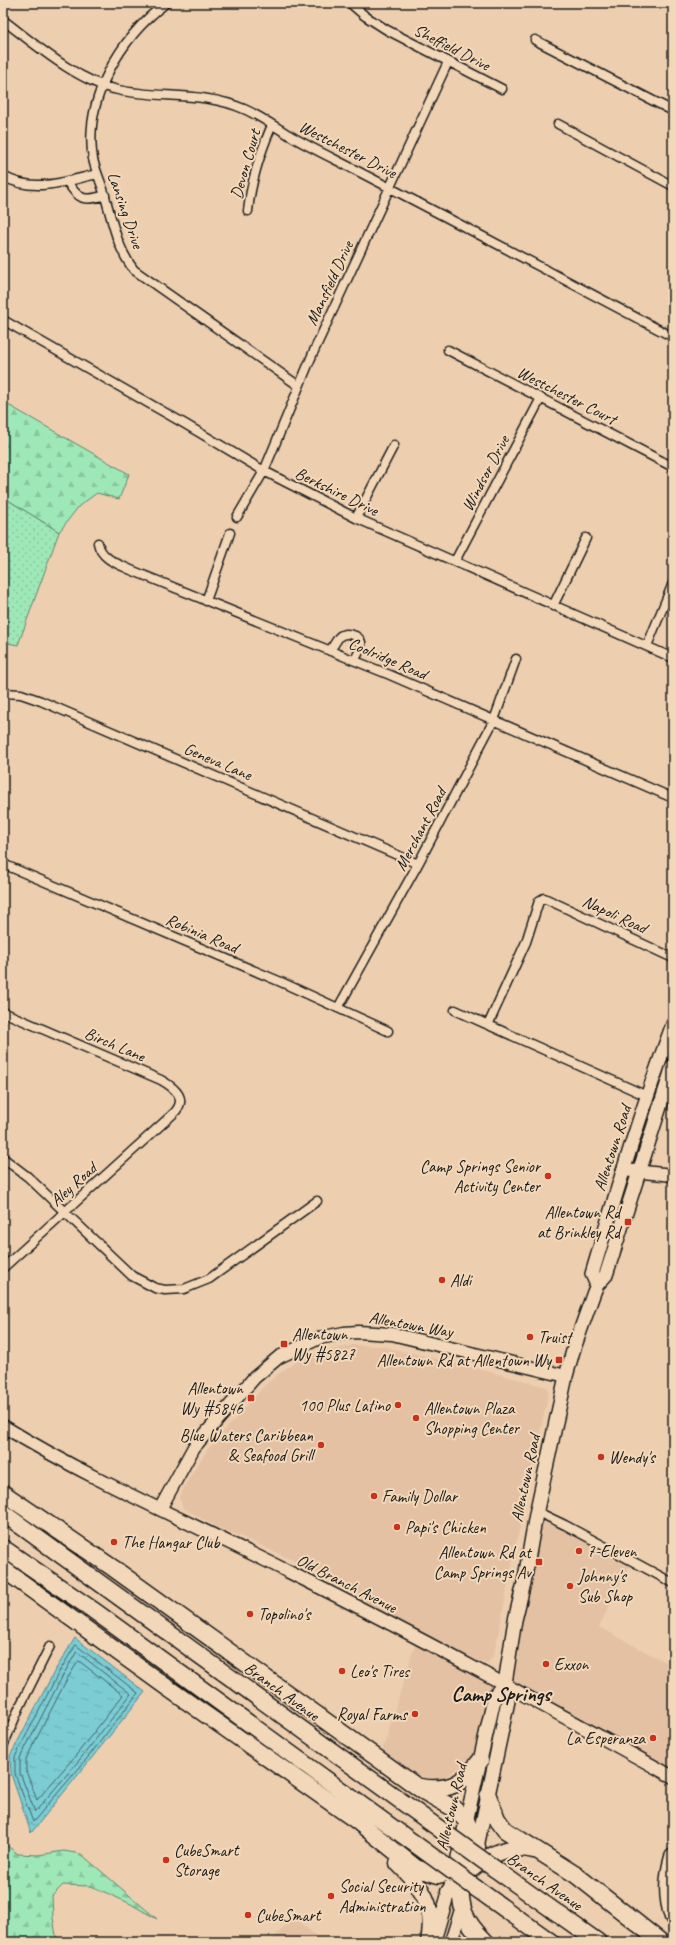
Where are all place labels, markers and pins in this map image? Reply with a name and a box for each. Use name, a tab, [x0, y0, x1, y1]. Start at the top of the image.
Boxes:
place label: Camp Springs Senior Activity Center	[420, 1156, 542, 1197]
marker: Camp Springs Senior Activity Center	[543, 1171, 553, 1181]
place label: Allentown Rd at Brinkley Rd	[537, 1202, 622, 1243]
marker: Allentown Rd at Brinkley Rd	[623, 1217, 633, 1227]
place label: Aldi	[450, 1270, 473, 1291]
marker: Aldi	[437, 1275, 447, 1285]
place label: Allentown Wy #5827	[292, 1324, 356, 1365]
place label: Truist	[538, 1327, 574, 1348]
marker: Truist	[525, 1332, 535, 1342]
marker: Allentown Wy #5827	[279, 1339, 289, 1349]
place label: Allentown Rd at Allentown Wy	[377, 1350, 552, 1371]
marker: Allentown Rd at Allentown Wy	[554, 1355, 564, 1365]
place label: Allentown Wy #5846	[180, 1378, 244, 1419]
marker: Allentown Wy #5846	[246, 1393, 256, 1403]
place label: 100 Plus Latino	[299, 1395, 391, 1416]
place label: Allentown Plaza Shopping Center	[424, 1398, 521, 1439]
marker: 100 Plus Latino	[393, 1400, 403, 1410]
marker: Allentown Plaza Shopping Center	[411, 1413, 421, 1423]
place label: Blue Waters Caribbean & Seafood Grill	[180, 1425, 316, 1466]
marker: Blue Waters Caribbean & Seafood Grill	[316, 1440, 326, 1450]
place label: Wendy's	[609, 1447, 657, 1468]
marker: Wendy's	[596, 1452, 606, 1462]
place label: Family Dollar	[382, 1486, 459, 1507]
marker: Family Dollar	[369, 1491, 379, 1501]
place label: Papi's Chicken	[405, 1517, 486, 1538]
marker: Papi's Chicken	[392, 1522, 402, 1532]
place label: The Hangar Club	[122, 1532, 221, 1553]
marker: The Hangar Club	[109, 1537, 119, 1547]
place label: 7-Eleven	[587, 1541, 638, 1562]
place label: Allentown Rd at Camp Springs Av	[434, 1542, 533, 1583]
marker: 7-Eleven	[574, 1546, 584, 1556]
marker: Allentown Rd at Camp Springs Av	[534, 1557, 544, 1567]
place label: Johnny's Sub Shop	[577, 1566, 634, 1607]
marker: Johnny's Sub Shop	[565, 1581, 575, 1591]
place label: Topolino's	[258, 1604, 312, 1625]
marker: Topolino's	[245, 1609, 255, 1619]
place label: Exxon	[554, 1654, 590, 1675]
marker: Exxon	[541, 1659, 551, 1669]
place label: Leo's Tires	[350, 1661, 411, 1682]
marker: Leo's Tires	[337, 1666, 347, 1676]
place label: Royal Farms	[337, 1704, 408, 1725]
marker: Royal Farms	[410, 1709, 420, 1719]
place label: La Esperanza	[566, 1728, 647, 1749]
marker: La Esperanza	[648, 1733, 658, 1743]
place label: CubeSmart Storage	[174, 1840, 241, 1881]
marker: CubeSmart Storage	[161, 1855, 171, 1865]
place label: Social Security Administration	[339, 1876, 426, 1917]
marker: Social Security Administration	[326, 1891, 336, 1901]
place label: CubeSmart	[256, 1905, 323, 1926]
marker: CubeSmart	[243, 1910, 253, 1920]

